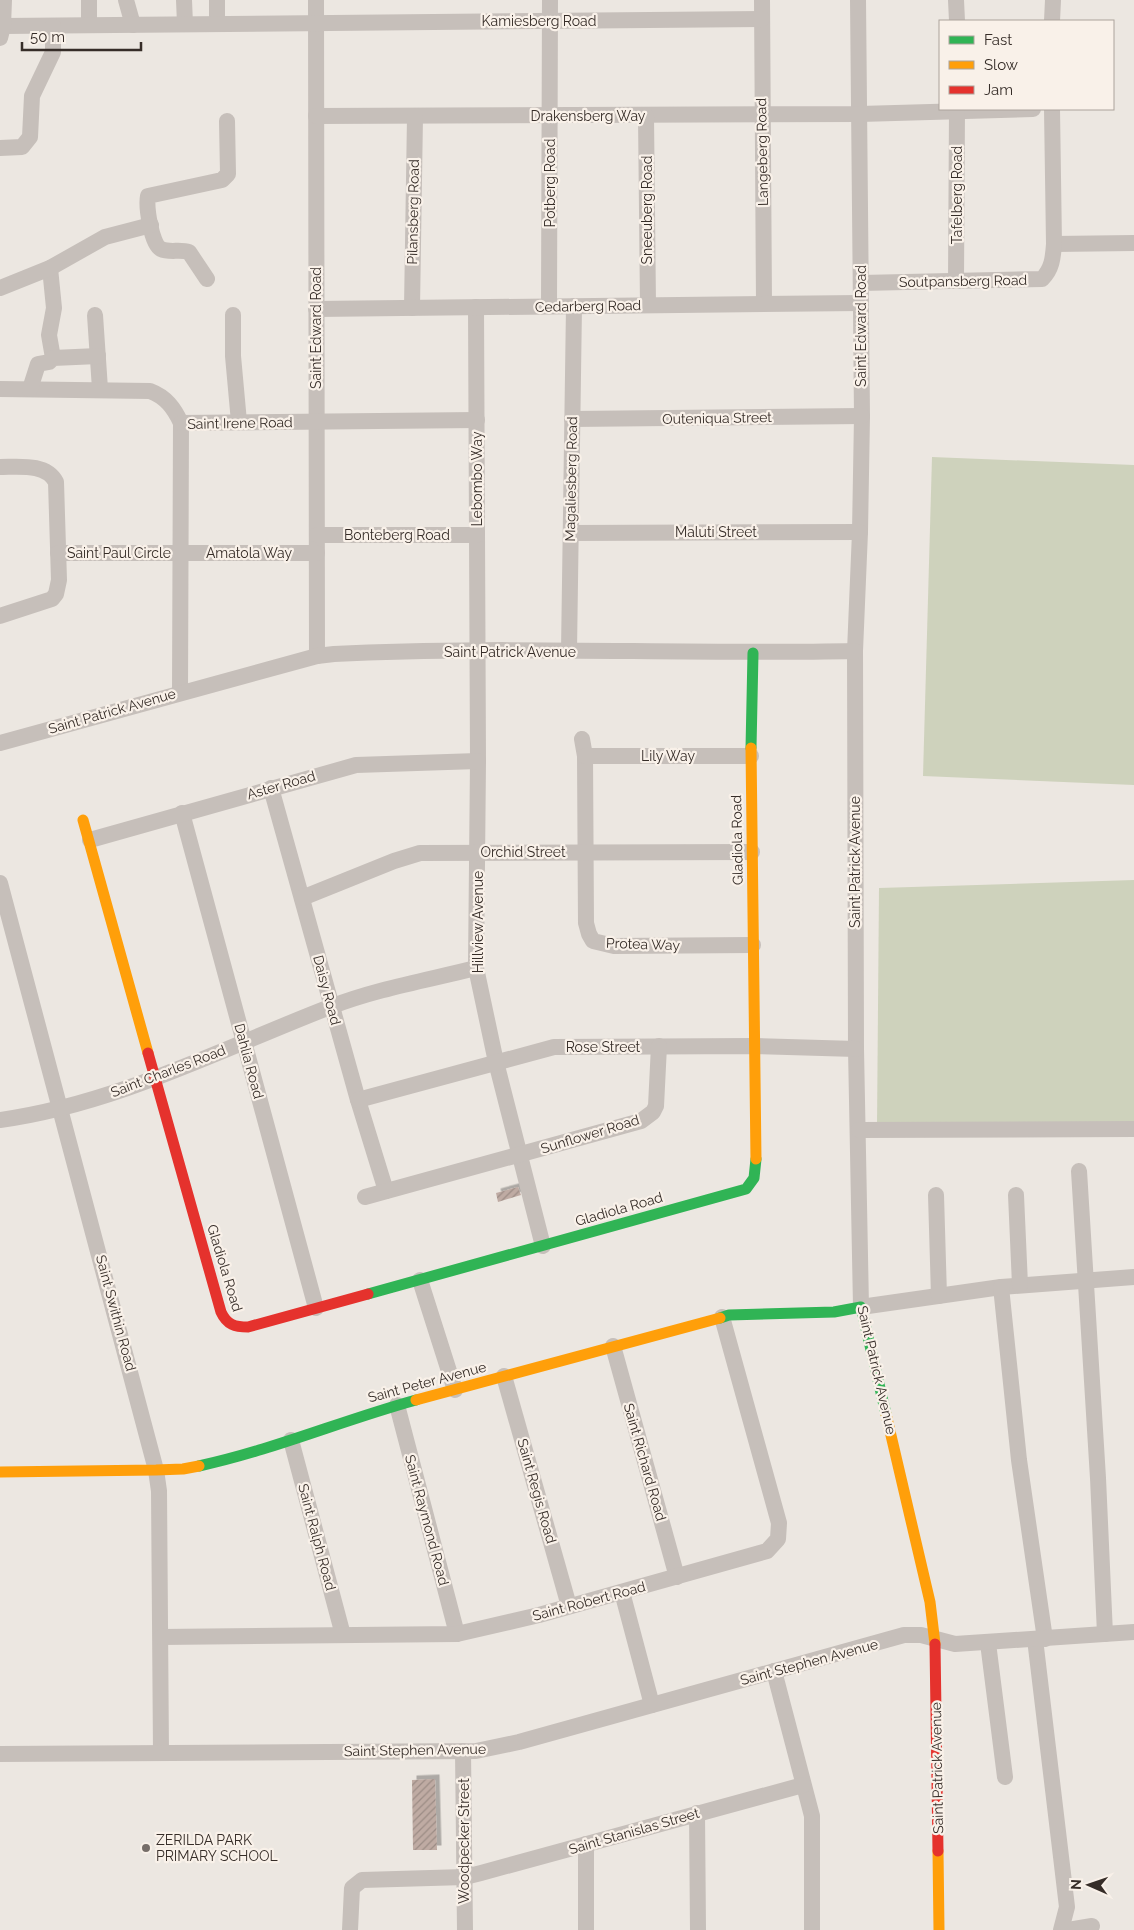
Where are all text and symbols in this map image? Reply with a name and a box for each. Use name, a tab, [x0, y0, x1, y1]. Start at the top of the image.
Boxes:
street label: Kamiesberg Road	[482, 13, 596, 29]
scale bar	[22, 20, 141, 52]
legend	[939, 20, 1114, 110]
text: 50 m	[30, 28, 65, 46]
text: Fast	[984, 31, 1012, 49]
text: Slow	[984, 56, 1018, 74]
text: Jam	[984, 81, 1013, 99]
street label: Langeberg Road	[753, 98, 771, 206]
street label: Drakensberg Way	[531, 108, 646, 124]
street label: Potberg Road	[542, 139, 558, 227]
street label: Tafelberg Road	[949, 146, 965, 244]
street label: Sneeuberg Road	[639, 156, 655, 264]
street label: Pilansberg Road	[404, 159, 422, 265]
street label: Saint Edward Road	[853, 265, 869, 387]
street label: Saint Edward Road	[308, 267, 324, 389]
street label: Soutpansberg Road	[899, 272, 1027, 290]
street label: Cedarberg Road	[535, 297, 641, 315]
street label: Outeniqua Street	[662, 409, 772, 427]
street label: Saint Irene Road	[187, 414, 293, 432]
street label: Magaliesberg Road	[562, 416, 580, 542]
street label: Lebombo Way	[469, 431, 485, 527]
street label: Maluti Street	[675, 524, 757, 540]
street label: Bonteberg Road	[344, 527, 450, 543]
street label: Saint Paul Circle	[67, 545, 171, 561]
street label: Amatola Way	[206, 545, 293, 561]
street label: Saint Patrick Avenue	[444, 644, 576, 660]
street label: Saint Patrick Avenue	[46, 685, 178, 737]
street label: Lily Way	[641, 748, 695, 764]
street label: Aster Road	[245, 768, 317, 802]
street label: Gladiola Road	[728, 795, 746, 885]
street label: Saint Patrick Avenue	[847, 796, 863, 928]
street label: Orchid Street	[480, 844, 566, 860]
street label: Hillview Avenue	[470, 871, 486, 973]
street label: Protea Way	[606, 935, 681, 953]
street label: Daisy Road	[310, 953, 344, 1027]
street label: Dahlia Road	[231, 1022, 267, 1100]
street label: Rose Street	[566, 1039, 641, 1055]
street label: Saint Charles Road	[108, 1042, 228, 1100]
street label: Sunflower Road	[539, 1111, 641, 1157]
street label: Gladiola Road	[573, 1189, 665, 1229]
street label: Gladiola Road	[204, 1223, 246, 1313]
street label: Saint Swithin Road	[93, 1253, 139, 1373]
street label: Saint Patrick Avenue	[854, 1304, 900, 1436]
street label: Saint Peter Avenue	[366, 1358, 488, 1406]
street label: Saint Richard Road	[621, 1401, 669, 1523]
street label: Saint Regis Road	[514, 1437, 560, 1545]
street label: Saint Raymond Road	[402, 1453, 452, 1587]
street label: Saint Ralph Road	[295, 1482, 339, 1592]
street label: Saint Robert Road	[531, 1578, 647, 1624]
street label: Saint Stephen Avenue	[738, 1636, 880, 1688]
street label: Saint Patrick Avenue	[928, 1702, 946, 1834]
street label: Saint Stephen Avenue	[344, 1741, 486, 1759]
street label: Woodpecker Street	[456, 1778, 472, 1904]
street label: Saint Stanislas Street	[567, 1805, 701, 1857]
place label: ZERILDA PARK PRIMARY SCHOOL	[156, 1832, 278, 1864]
marker: ZERILDA PARK PRIMARY SCHOOL	[140, 1842, 152, 1854]
north arrow	[1064, 1860, 1114, 1910]
text: N	[1068, 1879, 1084, 1890]

